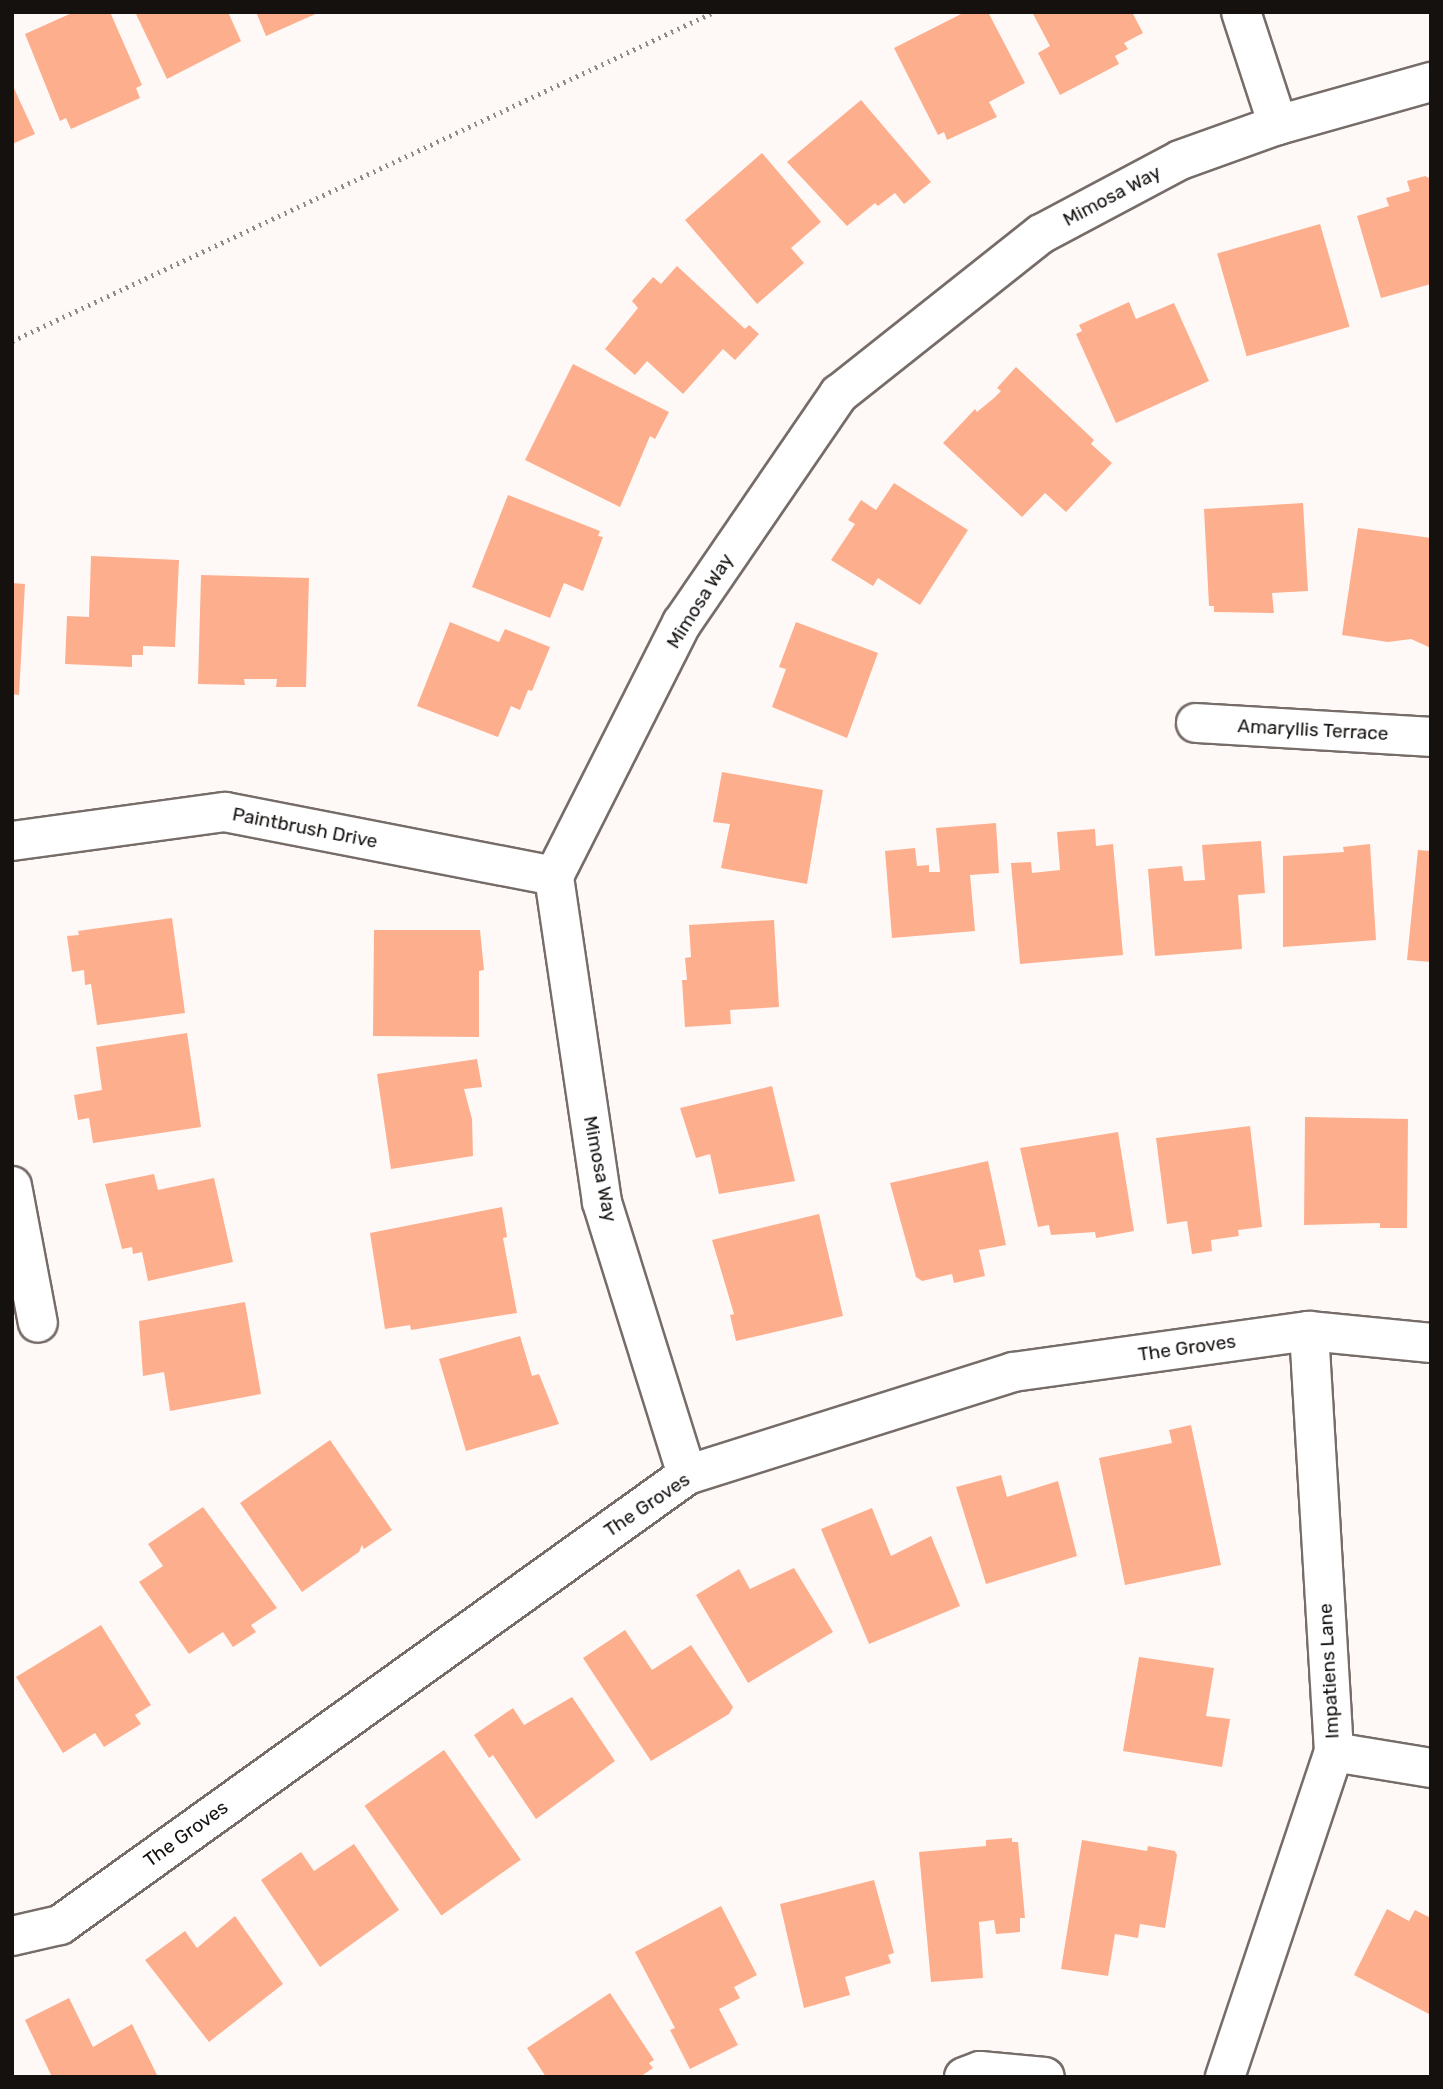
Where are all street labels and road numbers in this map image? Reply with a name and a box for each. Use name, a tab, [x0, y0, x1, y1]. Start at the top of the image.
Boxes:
street label: Mimosa Way	[1059, 161, 1165, 231]
street label: Mimosa Way	[662, 549, 738, 653]
street label: Amaryllis Terrace	[1237, 715, 1389, 745]
street label: Paintbrush Drive	[230, 803, 380, 853]
street label: Mimosa Way	[579, 1114, 621, 1224]
street label: The Groves	[1137, 1330, 1237, 1366]
street label: The Groves	[600, 1468, 694, 1542]
street label: Impatiens Lane	[1314, 1603, 1344, 1739]
street label: The Groves	[139, 1796, 233, 1872]

